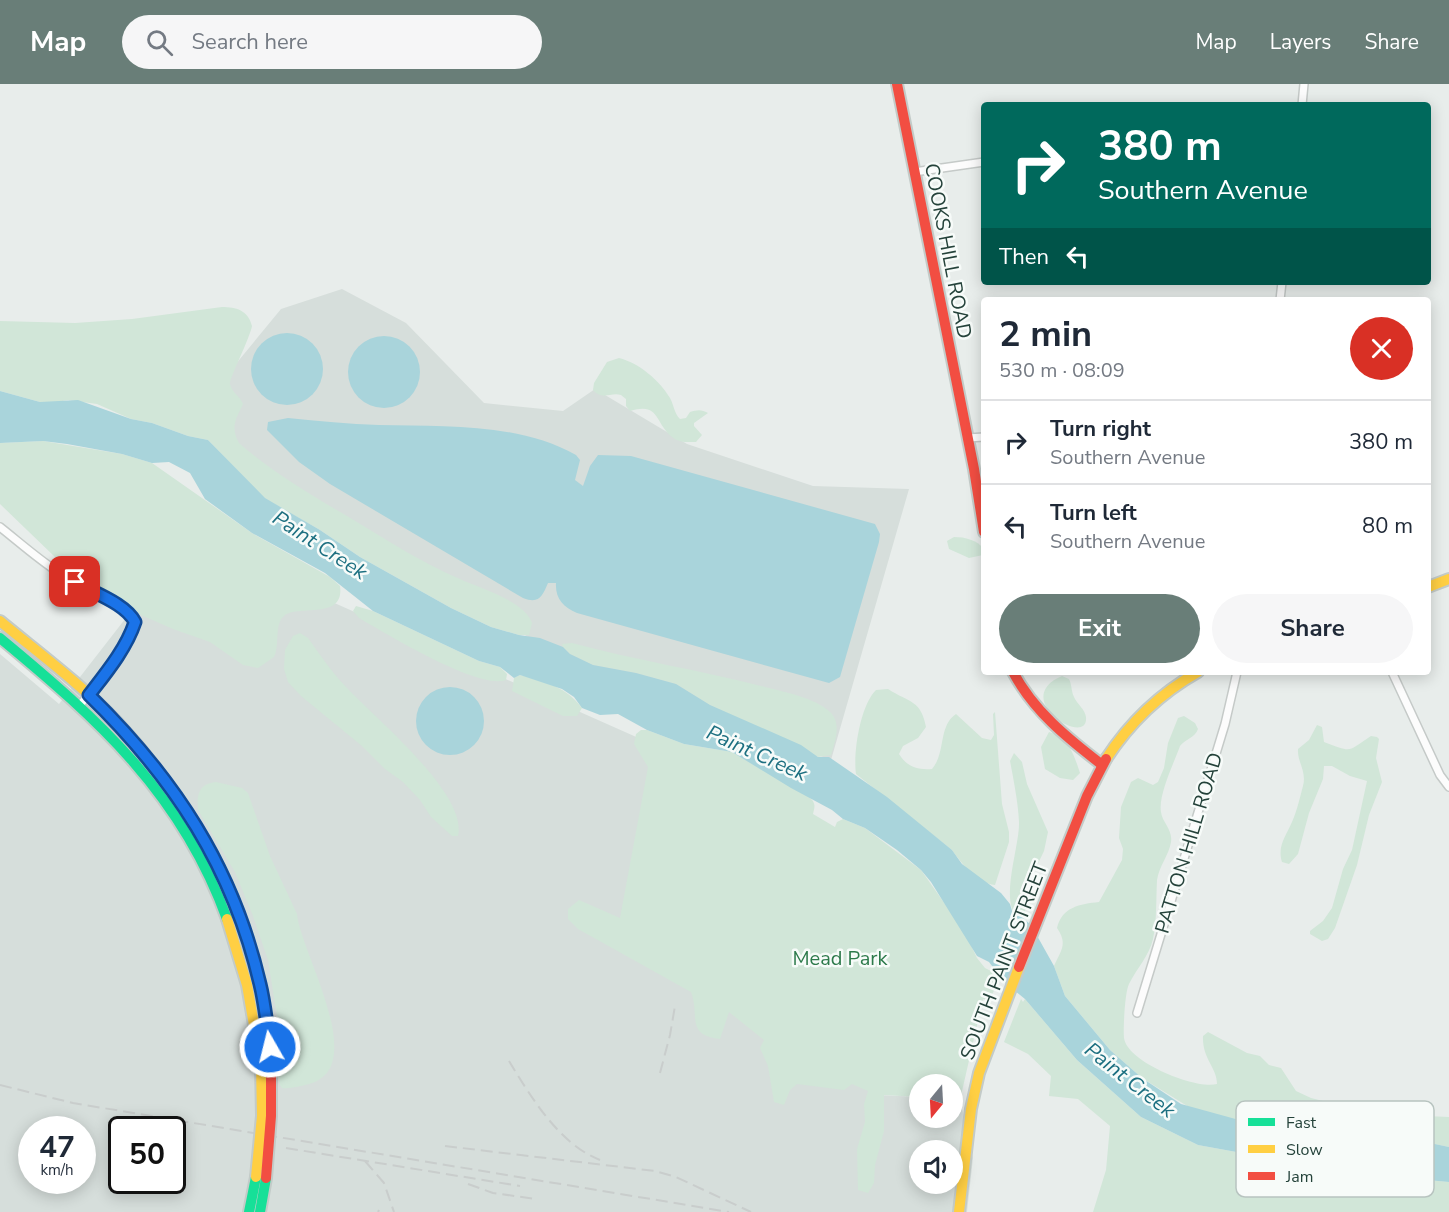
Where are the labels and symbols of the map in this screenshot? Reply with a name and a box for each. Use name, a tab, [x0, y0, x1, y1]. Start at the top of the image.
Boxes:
street label: COOKS HILL ROAD	[918, 161, 978, 341]
water label: Paint Creek	[267, 504, 373, 586]
pin	[49, 556, 100, 607]
water label: Paint Creek	[702, 718, 812, 788]
street label: PATTON HILL ROAD	[1149, 749, 1229, 937]
street label: SOUTH PAINT STREET	[954, 858, 1054, 1064]
park label: Mead Park	[792, 945, 889, 972]
position arrow	[238, 1015, 302, 1079]
water label: Paint Creek	[1079, 1036, 1181, 1125]
north arrow	[909, 1074, 963, 1128]
legend	[1236, 1101, 1434, 1197]
text: Fast	[1286, 1112, 1317, 1134]
speed limit sign: 50	[108, 1116, 186, 1194]
text: Slow	[1286, 1139, 1323, 1161]
text: Jam	[1285, 1166, 1313, 1188]

